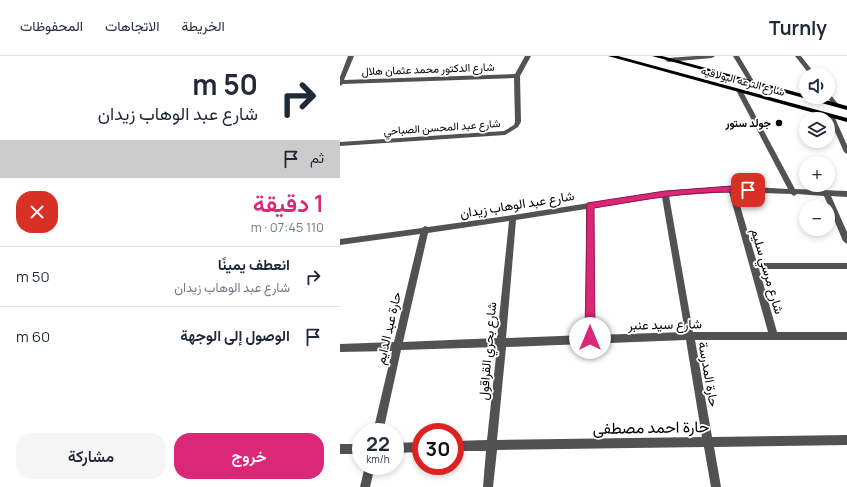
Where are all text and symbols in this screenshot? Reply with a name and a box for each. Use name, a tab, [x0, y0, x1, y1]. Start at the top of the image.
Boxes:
text: Turnly	[769, 15, 827, 41]
text: المحفوظات	[20, 16, 83, 35]
text: الاتجاهات	[105, 16, 159, 35]
text: الخريطة	[181, 16, 225, 35]
street label: شارع الدكتور محمد عثمان هلال	[361, 59, 495, 79]
street label: شارع الترعه البولاقيه	[699, 62, 787, 100]
text: 50 m	[192, 65, 258, 103]
map controls	[799, 68, 835, 236]
button: sound	[799, 68, 835, 104]
icon: right	[272, 72, 324, 124]
text: شارع عبد الوهاب زيدان	[98, 101, 258, 125]
button: layers	[799, 112, 835, 148]
street label: شارع عبد المحسن الصباحي	[383, 115, 501, 141]
place label: جولد ستور	[724, 115, 772, 130]
marker: جولد ستور	[774, 118, 784, 128]
text: ثم	[310, 147, 324, 168]
icon: arrive	[280, 148, 302, 170]
button: +	[799, 156, 835, 192]
pin	[731, 173, 765, 207]
icon: arrive	[737, 179, 759, 201]
text: 1 دقيقة	[253, 186, 324, 219]
street label: شارع عبد الوهاب زيدان	[458, 186, 576, 223]
button: close	[16, 191, 58, 233]
button: −	[799, 200, 835, 236]
text: 110 m · 07:45	[251, 218, 324, 236]
street label: شارع مرسي سليم	[745, 226, 789, 316]
text: انعطف يمينًا	[218, 254, 290, 275]
text: 50 m	[16, 266, 50, 287]
icon: right	[302, 266, 324, 288]
text: شارع عبد الوهاب زيدان	[174, 278, 290, 296]
street label: حارة عبد الدايم	[371, 290, 405, 366]
street label: شارع بحري القراقول	[474, 301, 502, 401]
street label: شارع سيد عنبر	[627, 314, 702, 335]
position arrow	[569, 317, 611, 359]
text: الوصول إلى الوجهة	[180, 325, 290, 346]
text: 60 m	[16, 326, 50, 347]
icon: arrive	[302, 326, 324, 348]
street label: حارة المدرسة	[694, 340, 724, 408]
street label: حارة احمد مصطفى	[593, 415, 710, 439]
speed limit sign: 30	[412, 423, 464, 475]
text: 22	[366, 430, 390, 457]
button: مشاركة	[16, 433, 166, 479]
button: خروج	[174, 433, 324, 479]
text: km/h	[366, 452, 390, 466]

